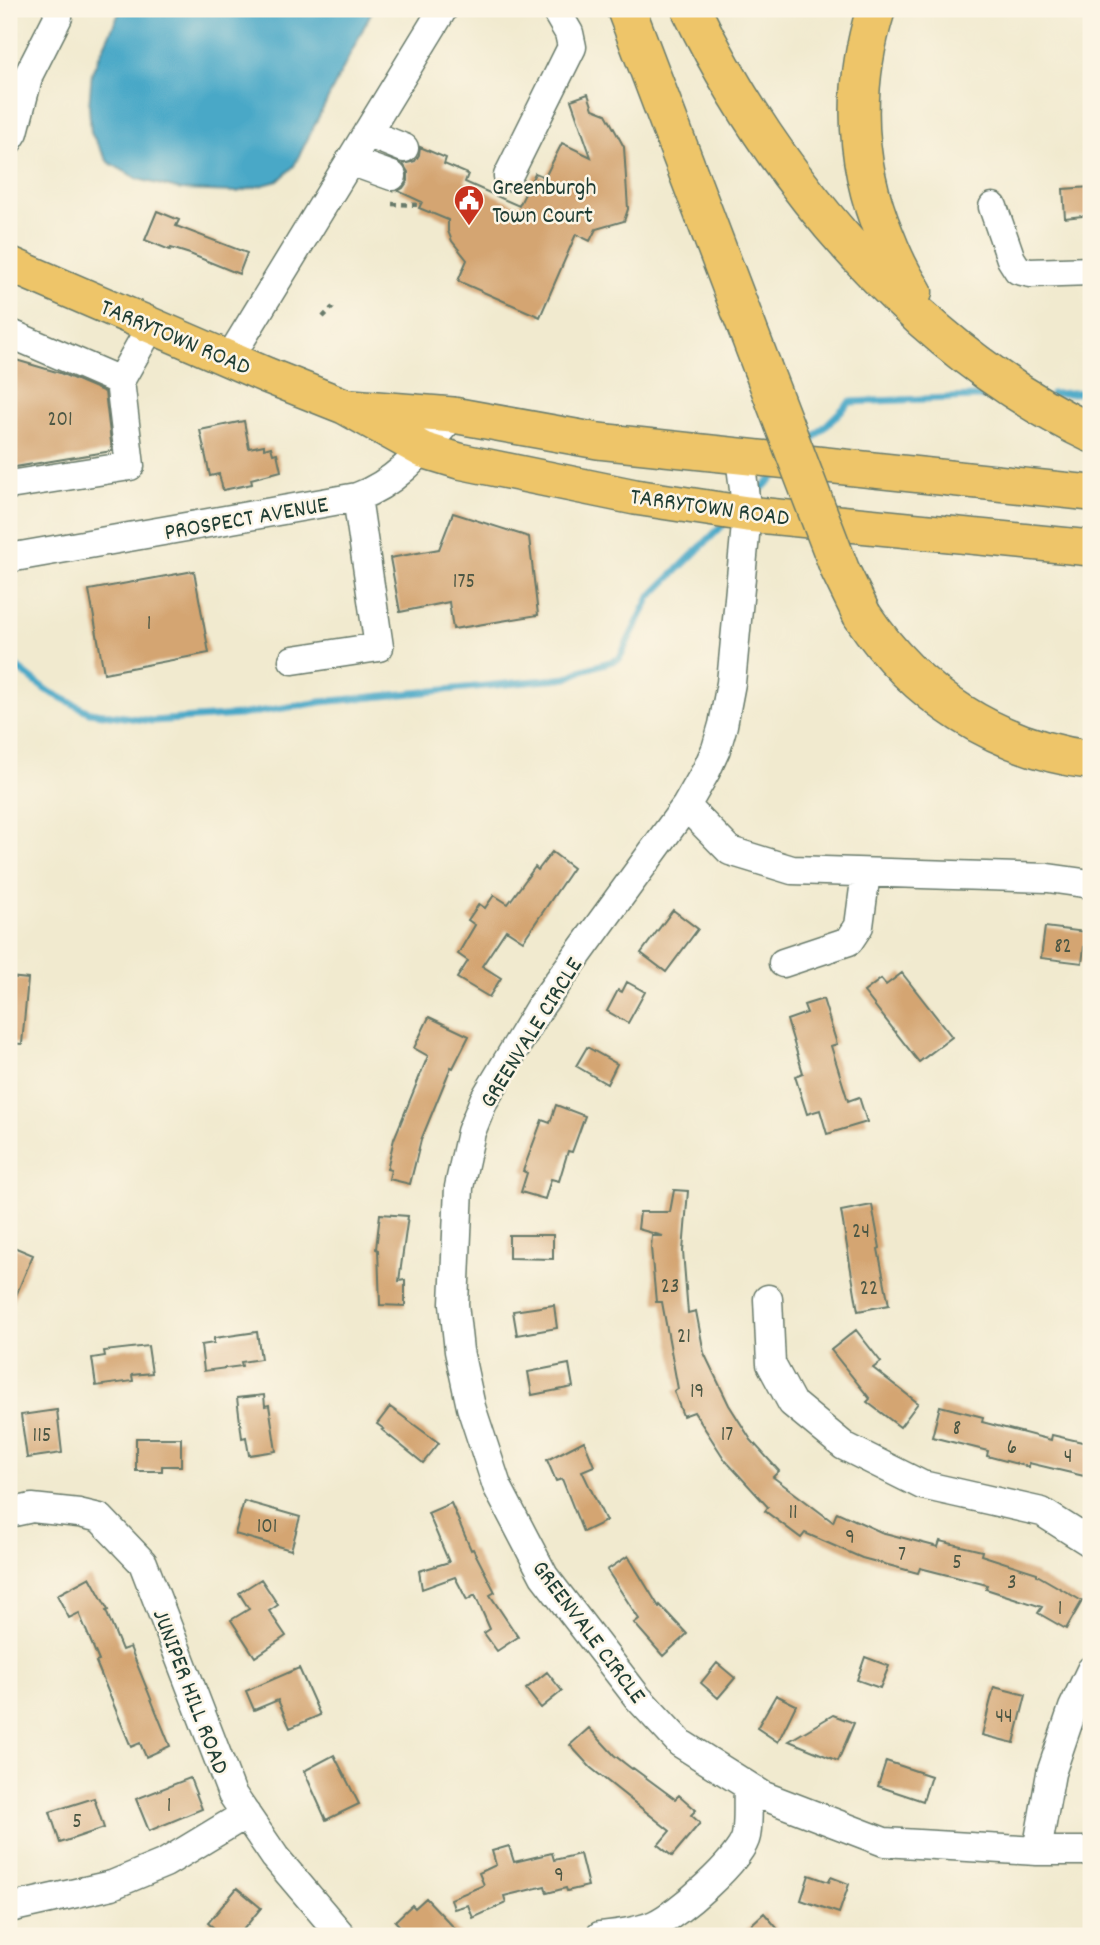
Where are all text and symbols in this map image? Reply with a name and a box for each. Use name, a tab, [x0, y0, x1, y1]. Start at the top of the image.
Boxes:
place label: Greenburgh Town Court	[492, 172, 596, 234]
public building icon: Greenburgh Town Court	[452, 183, 486, 227]
street label: TARRYTOWN ROAD	[94, 292, 255, 386]
house number: 201	[47, 406, 73, 436]
street label: TARRYTOWN ROAD	[628, 481, 791, 537]
street label: PROSPECT AVENUE	[162, 489, 331, 551]
house number: 175	[453, 568, 475, 598]
house number: 1	[147, 610, 151, 640]
house number: 82	[1054, 933, 1072, 963]
street label: GREENVALE CIRCLE	[473, 952, 593, 1115]
house number: 24	[852, 1218, 870, 1248]
house number: 23	[661, 1273, 679, 1303]
house number: 22	[860, 1275, 878, 1305]
house number: 21	[677, 1323, 691, 1353]
house number: 19	[690, 1378, 704, 1408]
house number: 8	[953, 1415, 961, 1445]
house number: 17	[721, 1421, 733, 1451]
house number: 115	[33, 1422, 51, 1452]
house number: 6	[1007, 1434, 1017, 1464]
house number: 4	[1064, 1443, 1072, 1473]
house number: 11	[788, 1499, 798, 1529]
house number: 101	[257, 1513, 277, 1543]
house number: 9	[845, 1524, 855, 1554]
house number: 7	[898, 1541, 906, 1571]
house number: 5	[952, 1549, 962, 1579]
street label: GREENVALE CIRCLE	[522, 1554, 653, 1712]
house number: 3	[1007, 1569, 1017, 1599]
house number: 1	[1058, 1595, 1062, 1625]
street label: JUNIPER HILL ROAD	[142, 1605, 236, 1780]
house number: 44	[995, 1703, 1013, 1733]
house number: 1	[167, 1792, 171, 1822]
house number: 5	[72, 1808, 82, 1838]
house number: 9	[554, 1862, 564, 1892]

